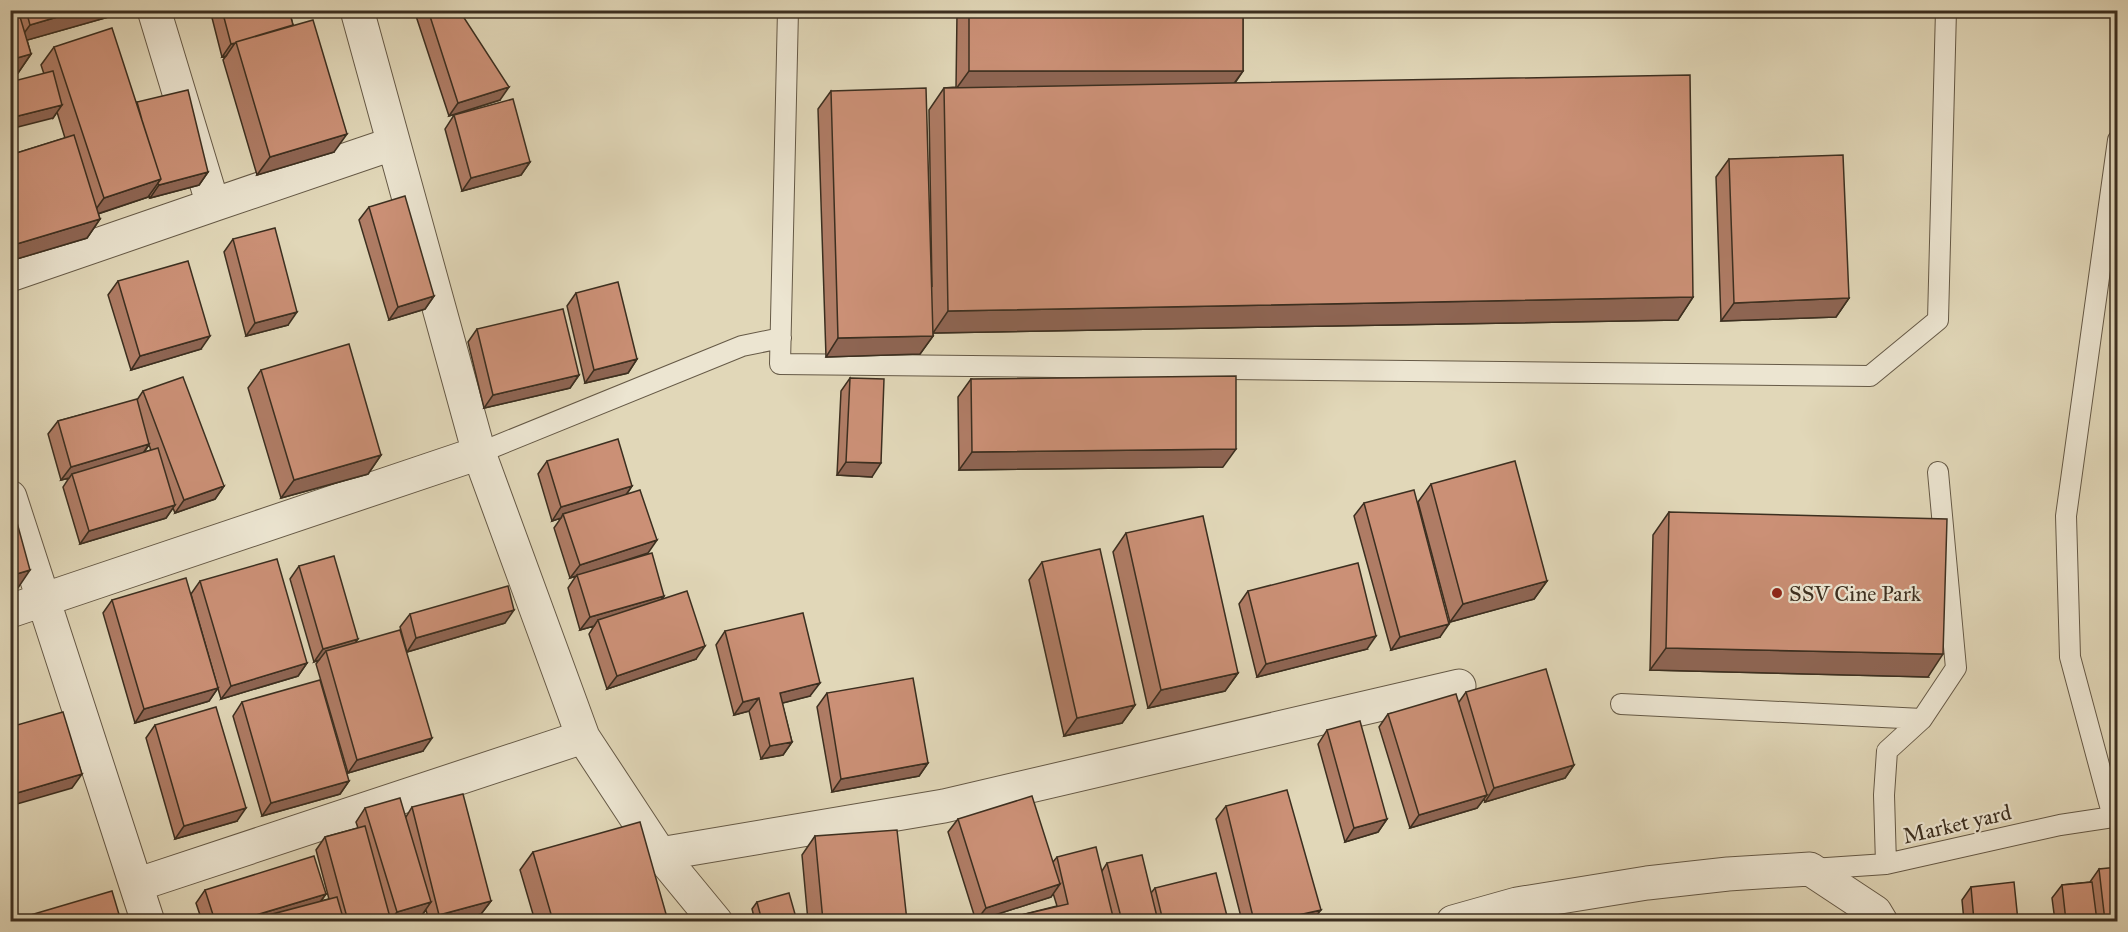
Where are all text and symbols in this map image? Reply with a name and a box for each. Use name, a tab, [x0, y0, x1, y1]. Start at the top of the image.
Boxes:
place label: SSV Cine Park	[1789, 580, 1922, 607]
marker: SSV Cine Park	[1770, 586, 1784, 600]
street label: Market yard	[1900, 798, 2014, 850]

